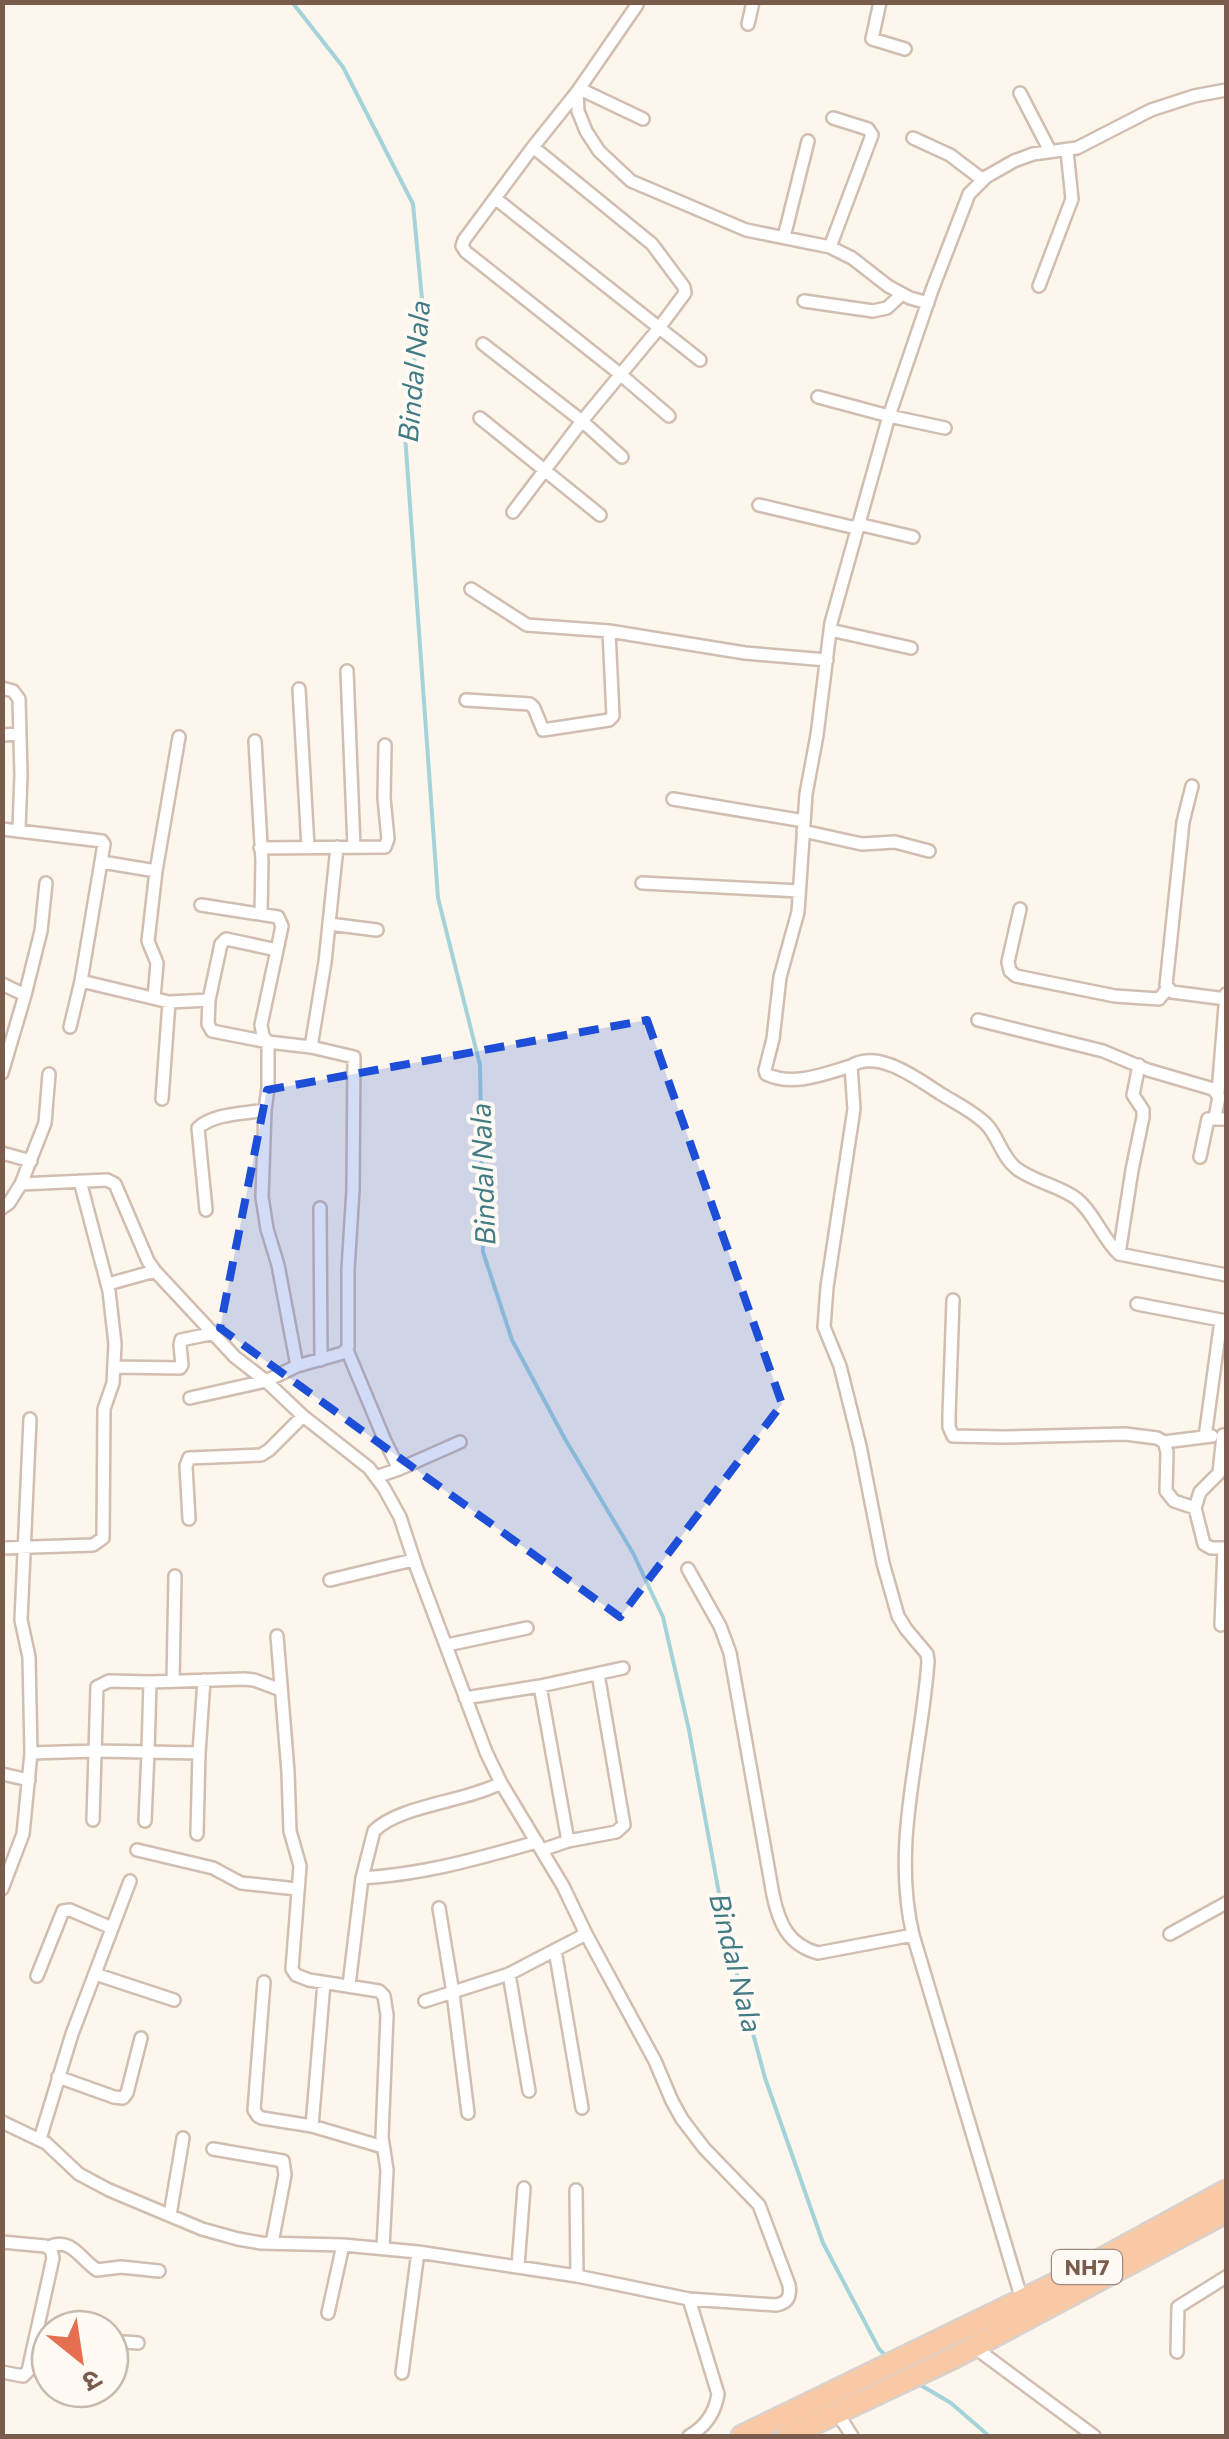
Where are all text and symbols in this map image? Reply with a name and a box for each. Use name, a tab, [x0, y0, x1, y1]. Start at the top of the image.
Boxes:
water label: Bindal Nala	[390, 299, 436, 443]
water label: Bindal Nala	[463, 1102, 501, 1246]
water label: Bindal Nala	[703, 1890, 771, 2036]
road number: NH7	[1052, 2250, 1122, 2284]
north arrow	[30, 2309, 130, 2409]
text: उ	[77, 2363, 109, 2401]

